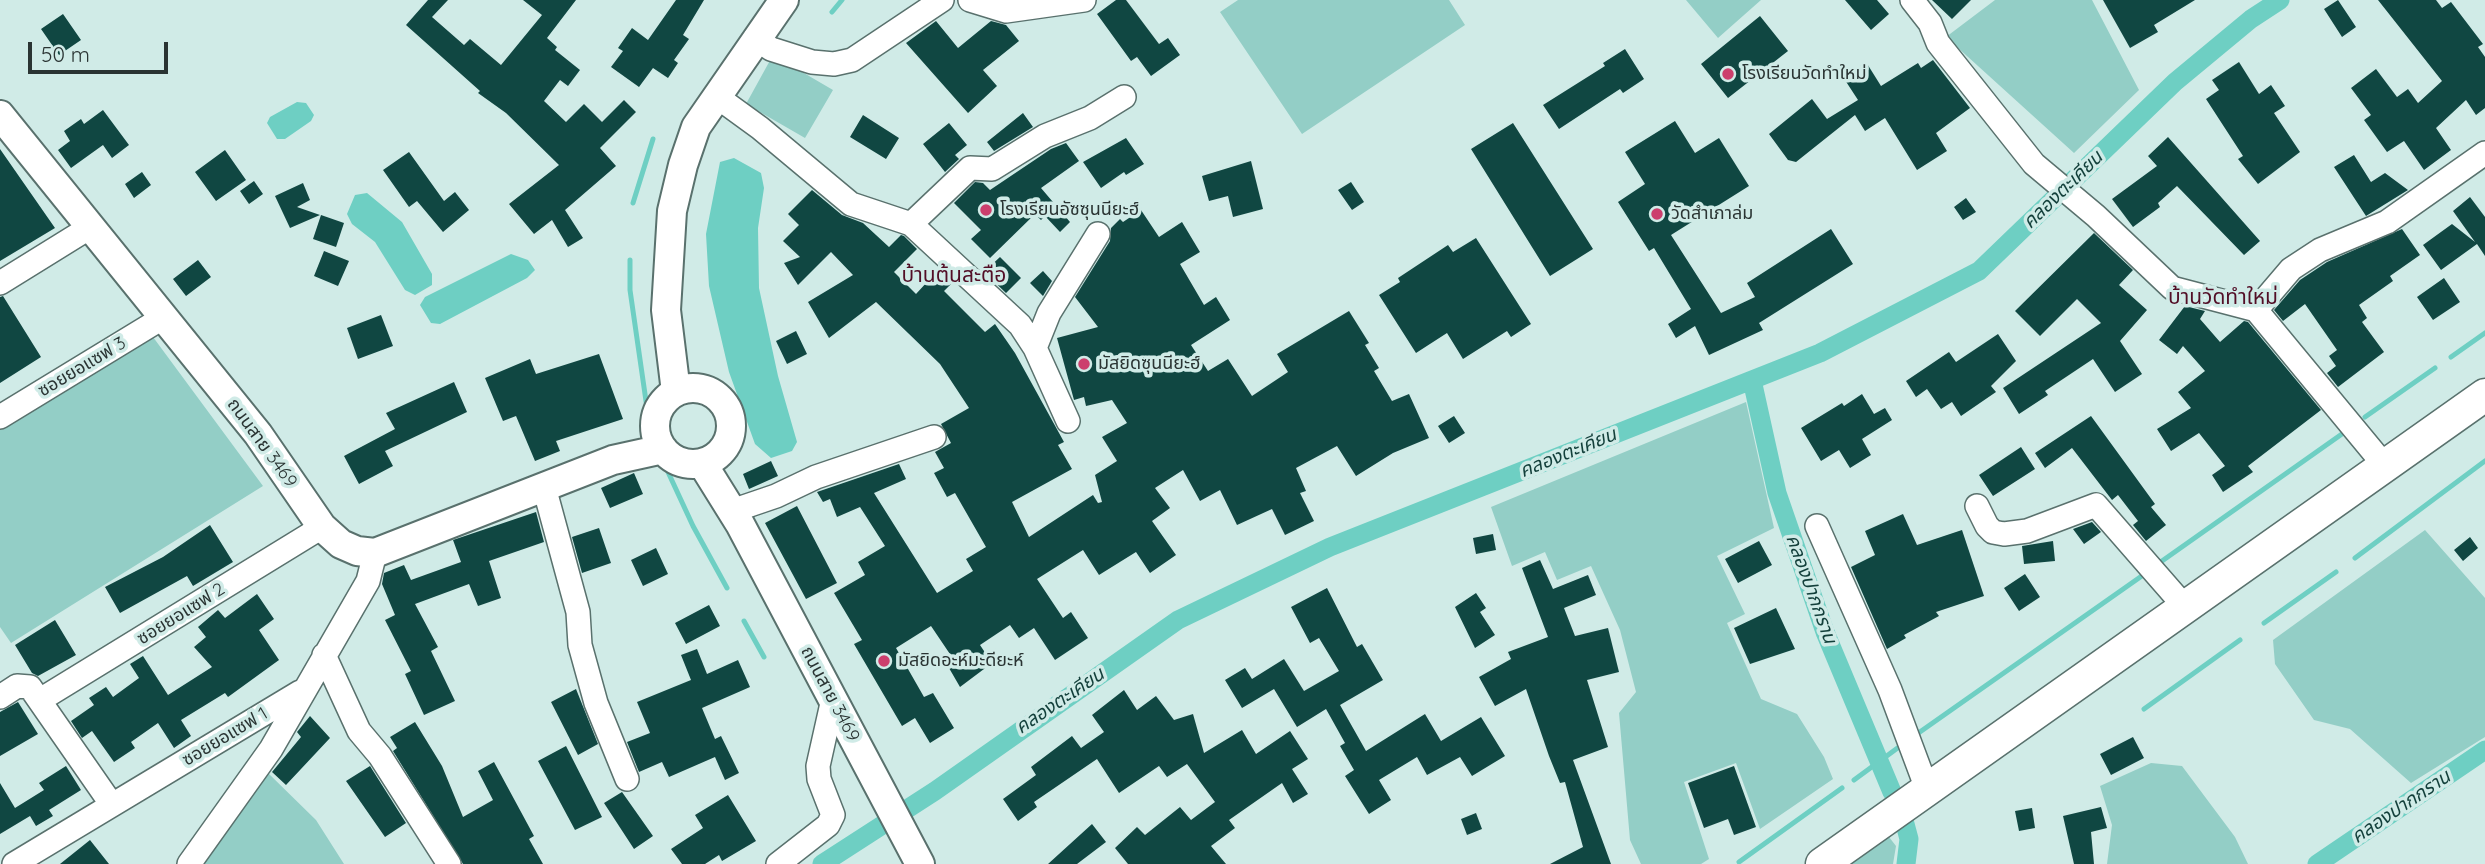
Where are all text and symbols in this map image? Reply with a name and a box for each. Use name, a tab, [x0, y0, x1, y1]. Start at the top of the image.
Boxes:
scale bar	[32, 28, 172, 72]
text: 50 m	[41, 41, 90, 67]
place label: โรงเรียนวัดทำใหม่	[1742, 63, 1866, 85]
marker: โรงเรียนวัดทำใหม่	[1720, 66, 1736, 82]
water label: คลองตะเคียน	[2018, 146, 2108, 234]
place label: โรงเรียนอัซซุนนียะฮ์	[1000, 199, 1139, 221]
marker: โรงเรียนอัซซุนนียะฮ์	[978, 202, 994, 218]
place label: วัดสำเภาล่ม	[1671, 203, 1753, 225]
marker: วัดสำเภาล่ม	[1649, 206, 1665, 222]
district label: บ้านต้นสะตือ	[902, 263, 1006, 289]
district label: บ้านวัดทำใหม่	[2168, 285, 2278, 311]
street label: ซอยยอแซฟ 3	[34, 332, 130, 402]
place label: มัสยิดซุนนียะฮ์	[1098, 353, 1200, 375]
marker: มัสยิดซุนนียะฮ์	[1076, 356, 1092, 372]
street label: ถนนสาย 3469	[222, 394, 302, 492]
water label: คลองตะเคียน	[1516, 423, 1620, 483]
water label: คลองปากกราน	[1781, 531, 1841, 647]
street label: ซอยยอแซฟ 2	[133, 579, 229, 649]
street label: ถนนสาย 3469	[796, 643, 864, 745]
place label: มัสยิดอะห์มะดียะห์	[898, 650, 1024, 672]
marker: มัสยิดอะห์มะดียะห์	[876, 653, 892, 669]
water label: คลองตะเคียน	[1011, 663, 1109, 739]
street label: ซอยยอแซฟ 1	[178, 703, 272, 771]
water label: คลองปากกราน	[2347, 766, 2455, 848]

